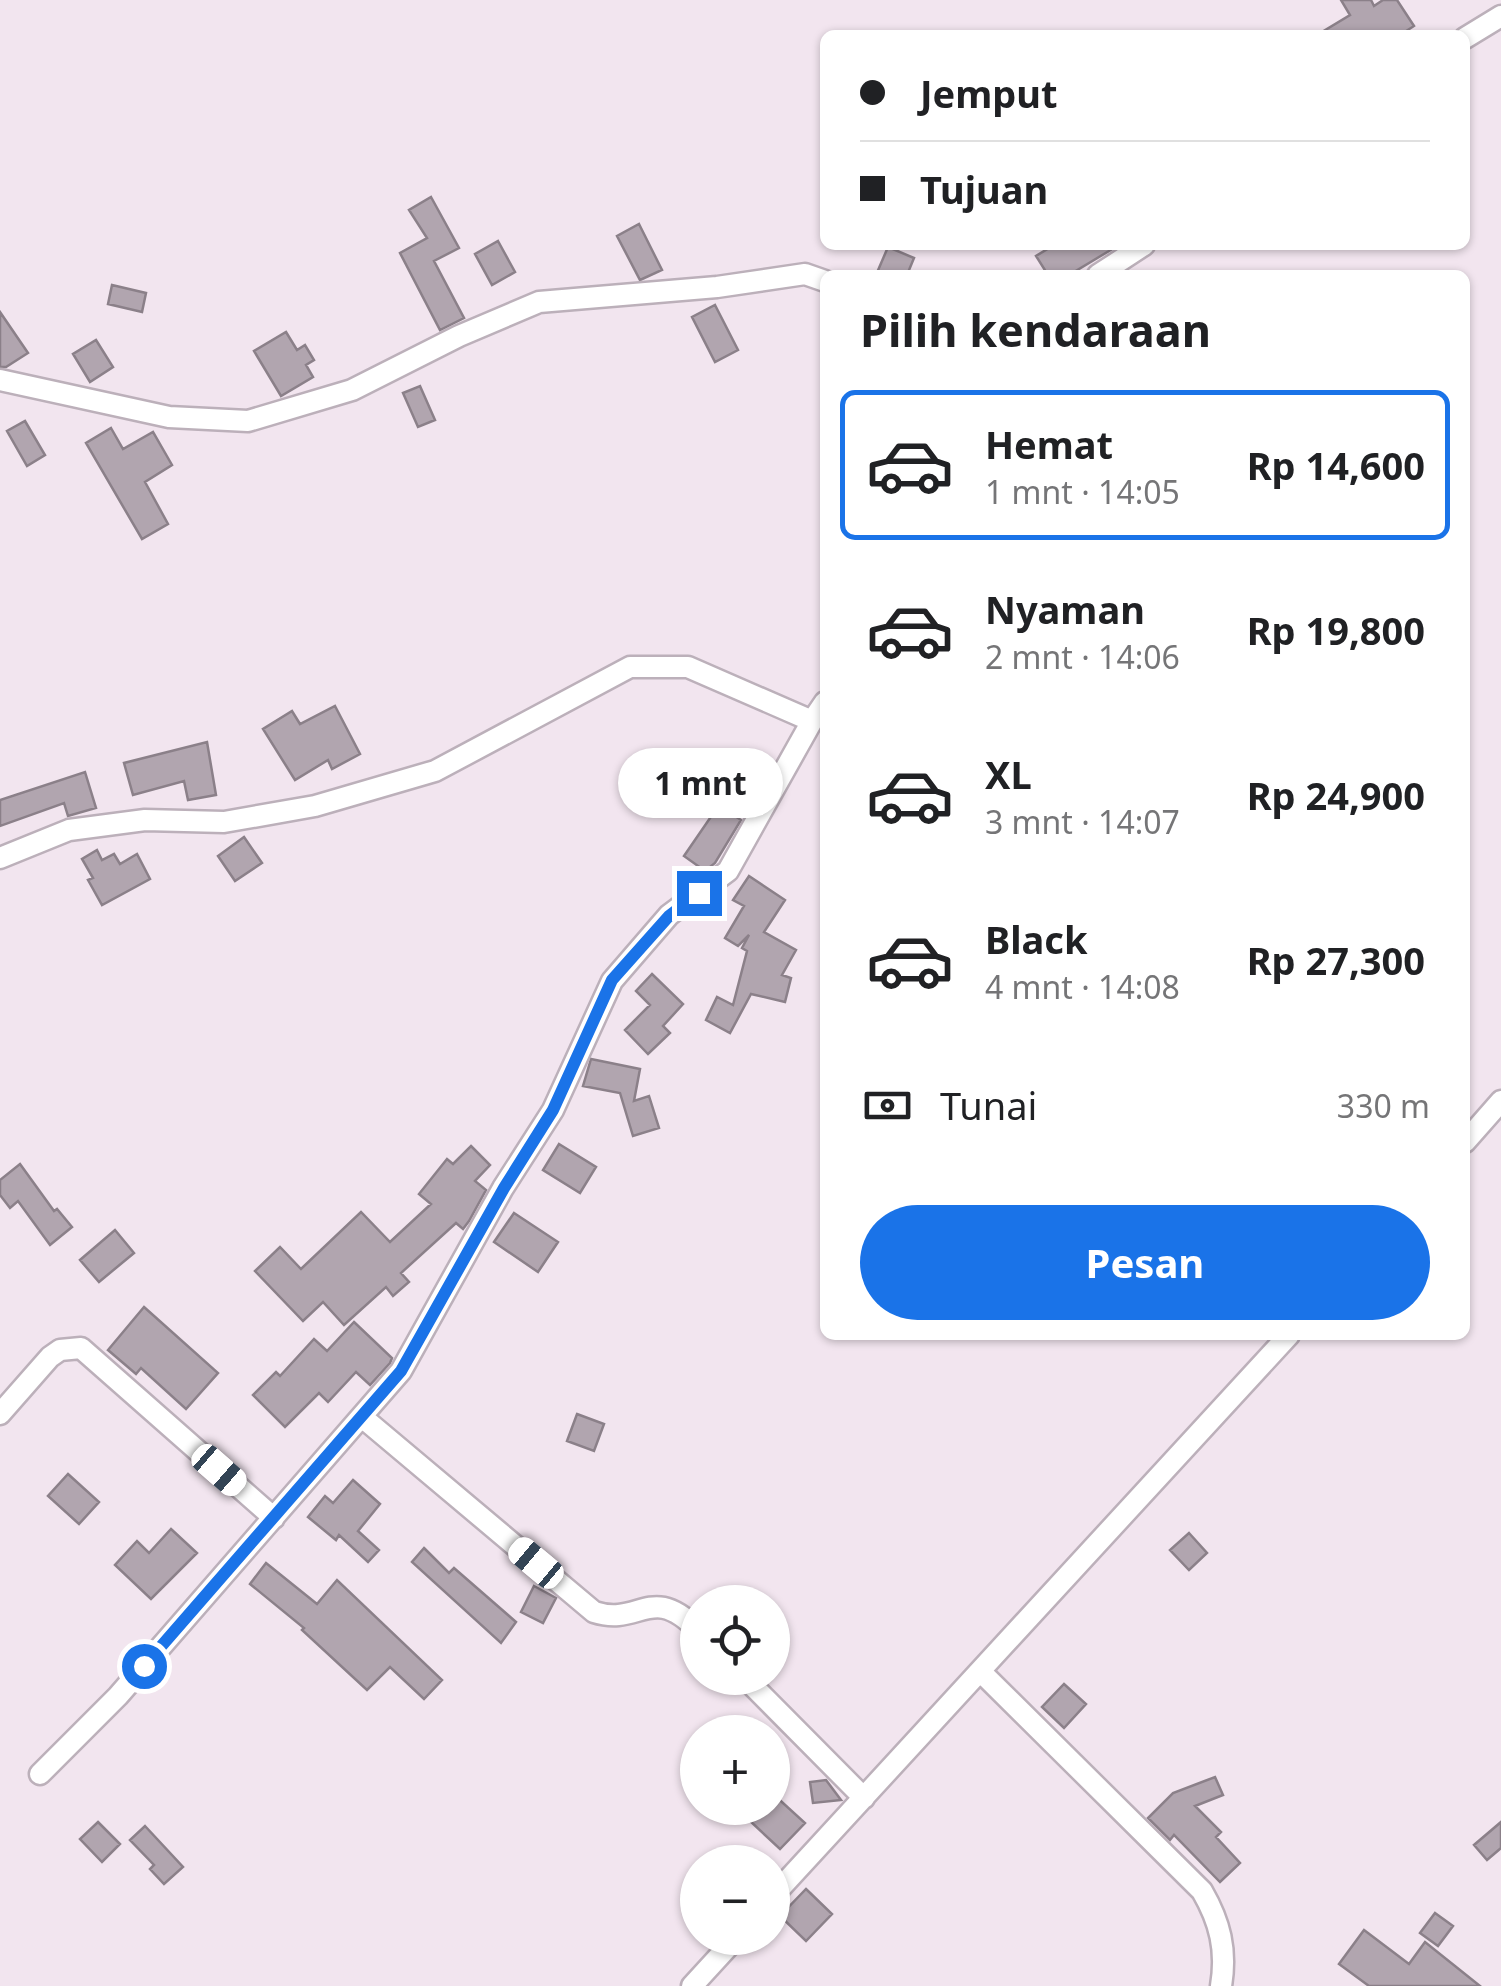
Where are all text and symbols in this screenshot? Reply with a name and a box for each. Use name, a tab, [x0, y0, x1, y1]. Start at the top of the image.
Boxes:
text: Jemput	[920, 67, 1058, 119]
text: Tujuan	[920, 163, 1048, 215]
text: Pilih kendaraan	[860, 299, 1211, 360]
text: Hemat	[985, 418, 1113, 470]
icon: car	[865, 420, 955, 510]
text: Rp 14,600	[1247, 439, 1425, 491]
text: 1 mnt · 14:05	[985, 470, 1180, 513]
text: Nyaman	[985, 583, 1145, 635]
icon: car	[865, 585, 955, 675]
text: Rp 19,800	[1247, 604, 1425, 656]
text: 2 mnt · 14:06	[985, 635, 1180, 678]
callout: 1 mnt	[616, 748, 782, 818]
text: XL	[985, 748, 1032, 800]
icon: car	[865, 750, 955, 840]
text: 1 mnt	[654, 761, 747, 804]
text: Rp 24,900	[1247, 769, 1425, 821]
text: 3 mnt · 14:07	[985, 800, 1180, 843]
route end	[677, 871, 722, 916]
text: Black	[985, 913, 1088, 965]
icon: car	[865, 915, 955, 1005]
text: Rp 27,300	[1247, 934, 1425, 986]
text: 4 mnt · 14:08	[985, 965, 1180, 1008]
icon: cash	[860, 1078, 915, 1133]
text: Tunai	[940, 1079, 1037, 1131]
text: 330 m	[1337, 1084, 1430, 1127]
button: Pesan	[860, 1205, 1430, 1320]
car	[187, 1439, 251, 1501]
car	[503, 1532, 569, 1594]
map controls	[680, 1585, 790, 1955]
button: locate	[680, 1585, 790, 1695]
route start	[122, 1644, 167, 1689]
button: +	[680, 1715, 790, 1825]
button: −	[680, 1845, 790, 1955]

